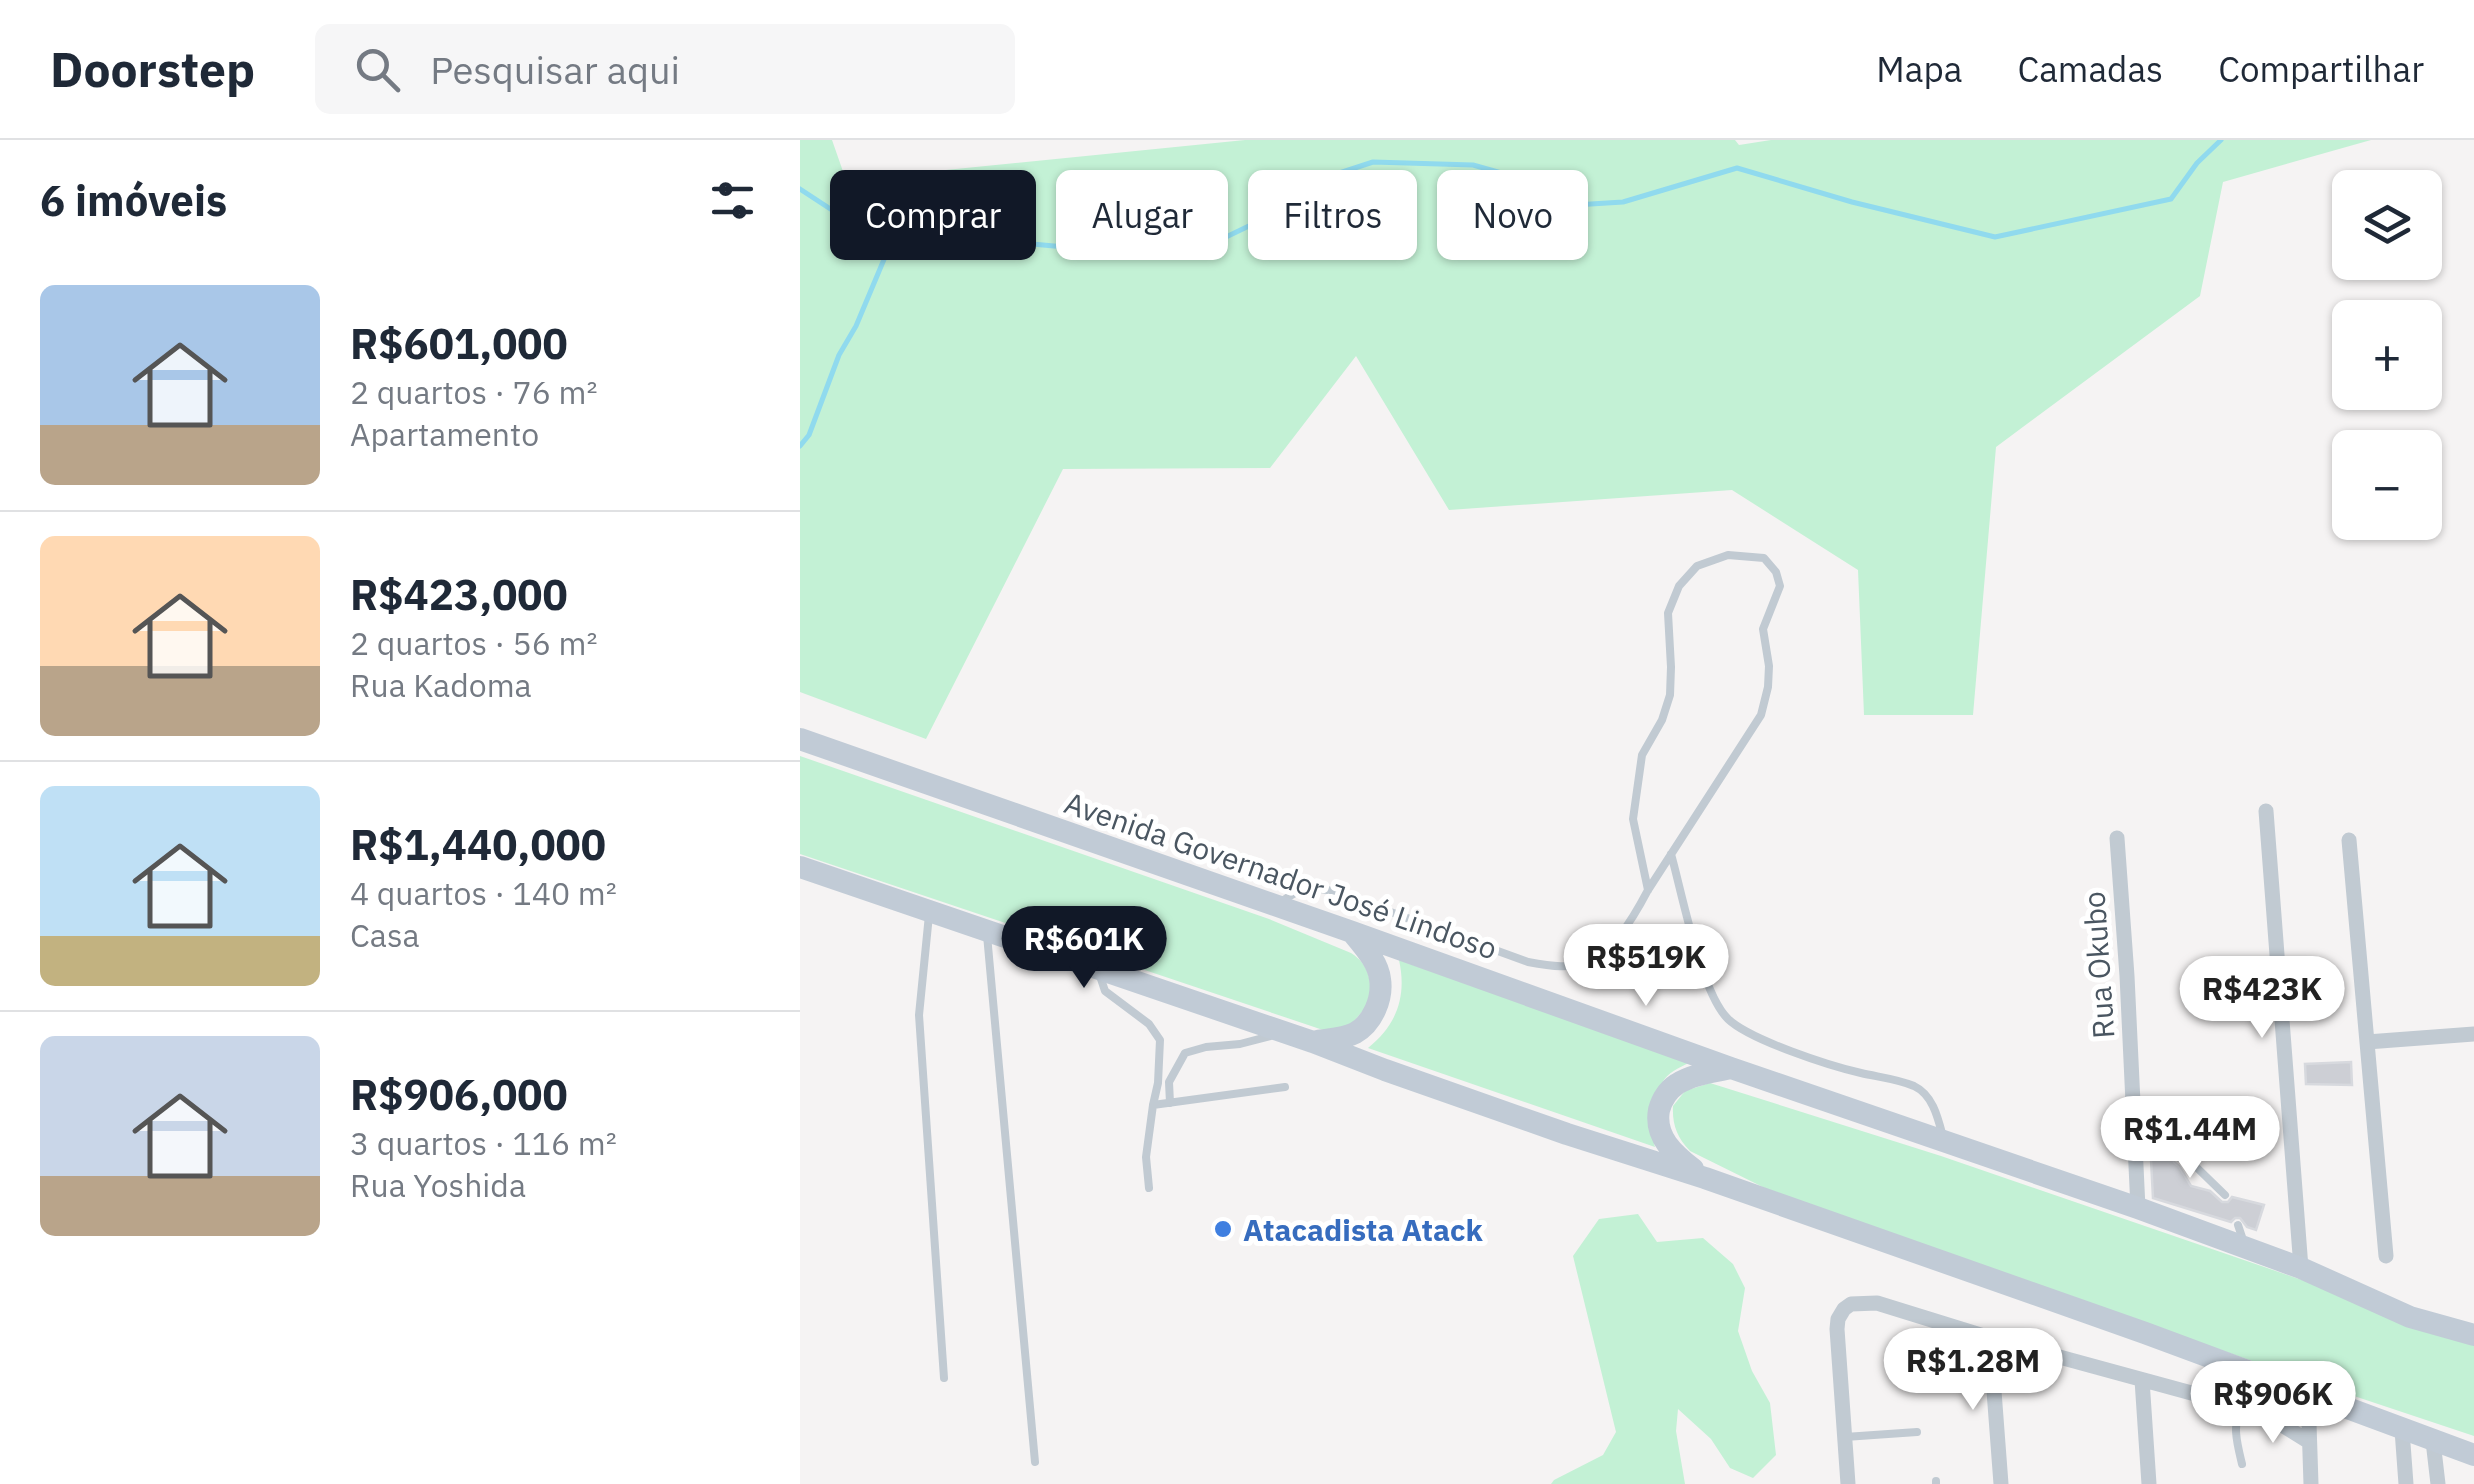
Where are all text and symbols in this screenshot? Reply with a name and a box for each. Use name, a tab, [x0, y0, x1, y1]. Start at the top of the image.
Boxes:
search box	[315, 24, 1015, 114]
text: Doorstep	[50, 38, 255, 100]
icon: search	[350, 42, 405, 97]
text: Pesquisar aqui	[430, 45, 680, 94]
text: Mapa	[1876, 46, 1962, 92]
text: Camadas	[2017, 46, 2163, 92]
text: Compartilhar	[2218, 46, 2424, 92]
chip: Comprar	[830, 170, 1036, 260]
chip: Alugar	[1056, 170, 1228, 260]
chip: Filtros	[1248, 170, 1417, 260]
chip: Novo	[1437, 170, 1588, 260]
map controls	[2332, 170, 2442, 540]
button: layers	[2332, 170, 2442, 280]
text: 6 imóveis	[40, 173, 227, 228]
icon: filters	[705, 173, 760, 228]
button: +	[2332, 300, 2442, 410]
text: R$601,000	[350, 316, 568, 371]
icon: home	[120, 325, 240, 445]
text: 2 quartos · 76 m²	[350, 371, 598, 413]
text: Apartamento	[350, 413, 539, 455]
button: −	[2332, 430, 2442, 540]
text: R$423,000	[350, 567, 568, 622]
icon: home	[120, 576, 240, 696]
text: 2 quartos · 56 m²	[350, 622, 598, 664]
text: Rua Kadoma	[350, 664, 532, 706]
street label: Avenida Governador José Lindoso	[1060, 783, 1502, 967]
text: R$1,440,000	[350, 817, 606, 872]
icon: home	[120, 826, 240, 946]
text: 4 quartos · 140 m²	[350, 872, 617, 914]
street label: Rua Okubo	[2073, 890, 2123, 1040]
pin: R$601K	[1003, 906, 1165, 991]
text: Casa	[350, 914, 420, 956]
text: R$601K	[1024, 917, 1144, 959]
pin: R$519K	[1565, 924, 1727, 1009]
text: R$519K	[1586, 935, 1706, 977]
pin: R$423K	[2181, 956, 2343, 1041]
text: R$423K	[2202, 967, 2322, 1009]
text: R$906,000	[350, 1067, 568, 1122]
icon: home	[120, 1076, 240, 1196]
pin: R$1.44M	[2098, 1096, 2282, 1181]
text: R$1.44M	[2123, 1107, 2257, 1149]
text: 3 quartos · 116 m²	[350, 1122, 617, 1164]
text: Rua Yoshida	[350, 1164, 526, 1206]
place label: Atacadista Atack	[1243, 1210, 1484, 1249]
marker: Atacadista Atack	[1212, 1218, 1234, 1240]
pin: R$1.28M	[1881, 1328, 2065, 1413]
text: R$1.28M	[1906, 1339, 2040, 1381]
pin: R$906K	[2192, 1361, 2354, 1446]
text: R$906K	[2213, 1372, 2333, 1414]

